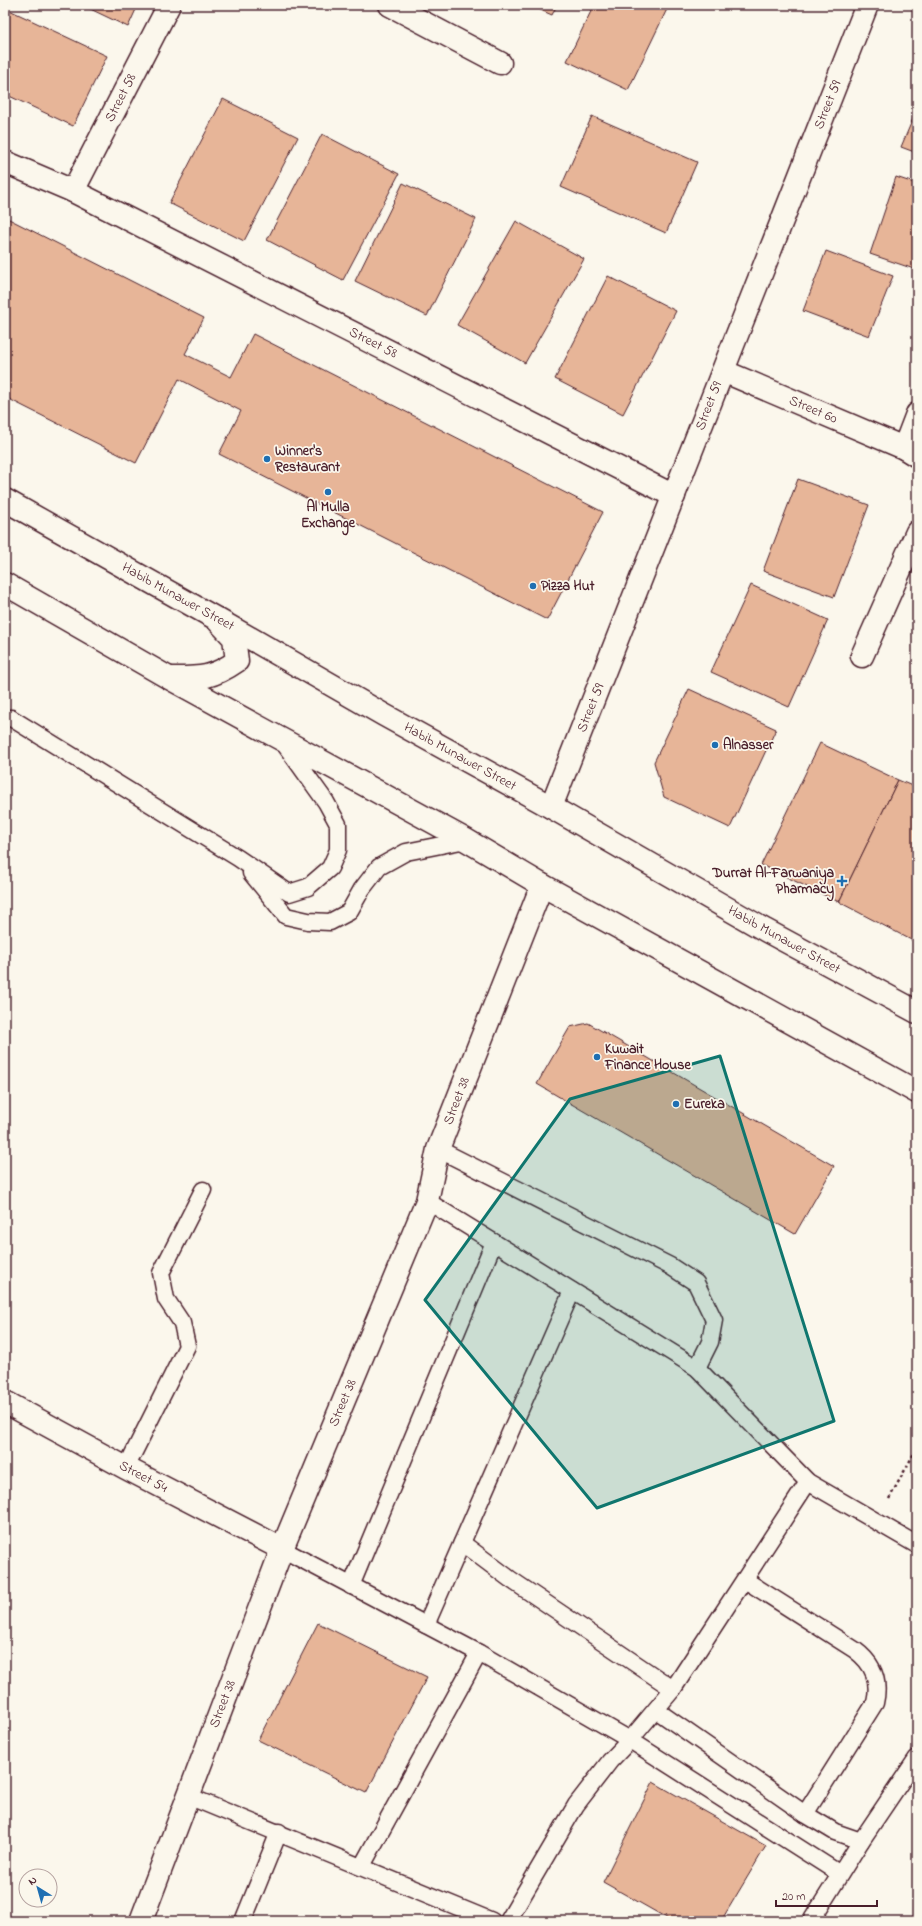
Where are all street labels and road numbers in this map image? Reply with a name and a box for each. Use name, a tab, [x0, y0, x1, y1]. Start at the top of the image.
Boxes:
street label: Street 58	[100, 70, 142, 126]
street label: Street 59	[809, 77, 848, 133]
street label: Street 58	[345, 322, 401, 364]
street label: Street 59	[690, 378, 728, 434]
street label: Street 60	[785, 390, 841, 430]
street label: Habib Munawer Street	[118, 557, 238, 637]
street label: Street 59	[572, 680, 611, 736]
street label: Habib Munawer Street	[400, 717, 520, 797]
street label: Habib Munawer Street	[724, 900, 844, 980]
street label: Street 38	[438, 1074, 476, 1128]
street label: Street 38	[324, 1376, 362, 1430]
street label: Street 54	[115, 1455, 171, 1499]
street label: Street 38	[204, 1677, 242, 1731]

